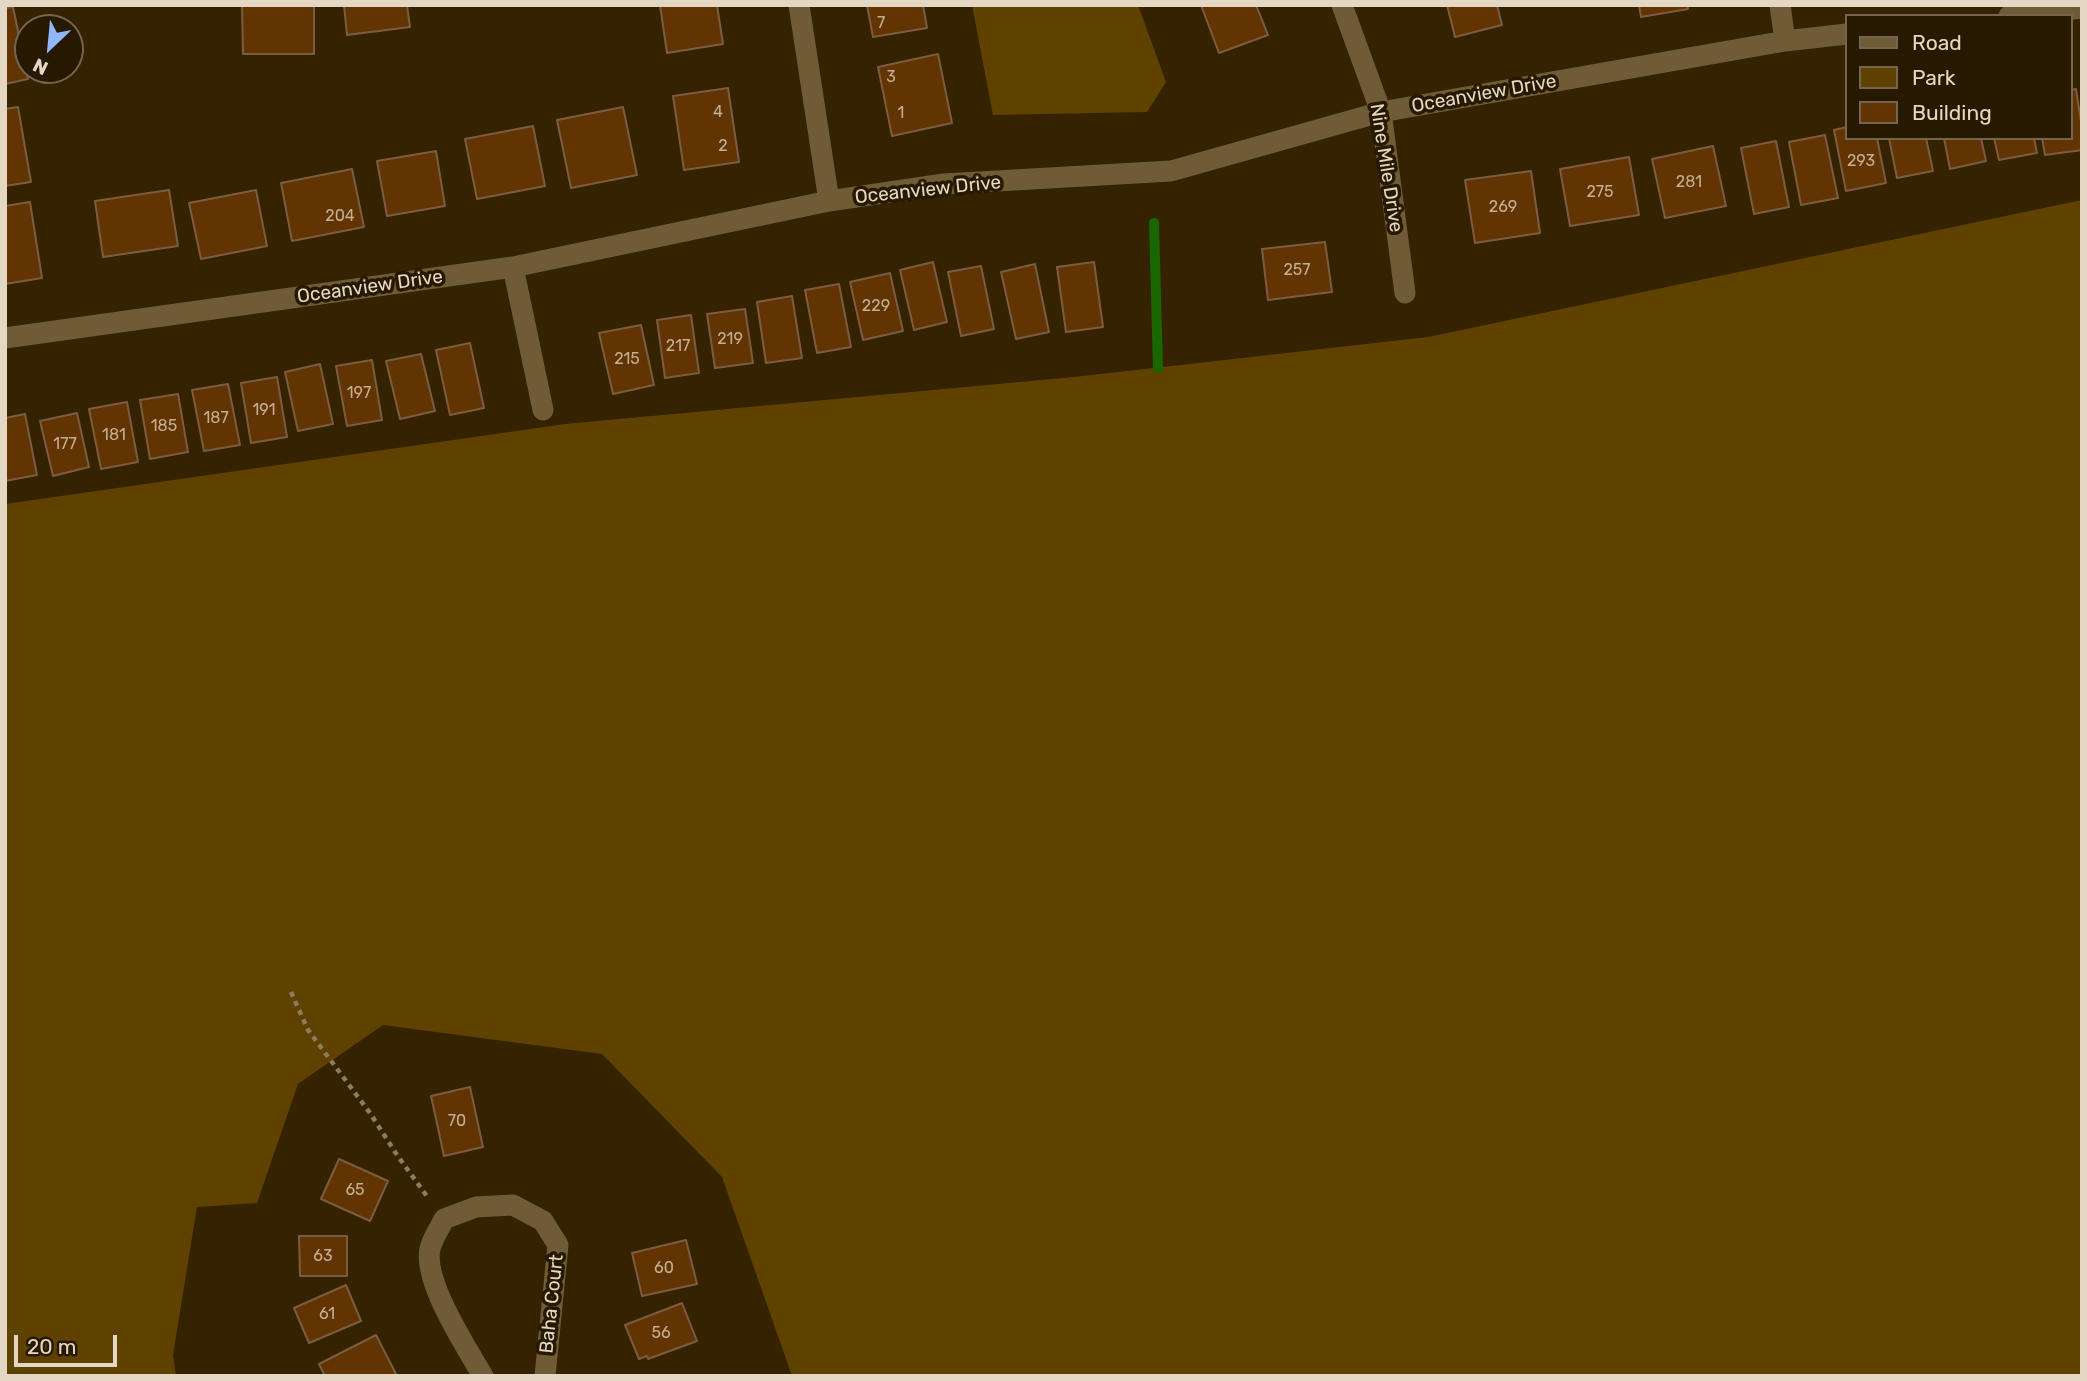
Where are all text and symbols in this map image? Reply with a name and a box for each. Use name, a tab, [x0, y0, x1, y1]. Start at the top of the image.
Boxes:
house number: 7	[877, 13, 885, 33]
north arrow	[14, 14, 84, 84]
legend	[1846, 14, 2073, 140]
text: Road	[1912, 30, 1962, 55]
text: N	[29, 53, 52, 80]
text: Park	[1912, 65, 1956, 90]
house number: 3	[886, 67, 896, 87]
street label: Oceanview Drive	[1410, 70, 1558, 118]
text: Building	[1912, 100, 1992, 125]
house number: 4	[713, 102, 723, 122]
street label: Nine Mile Drive	[1365, 102, 1407, 234]
house number: 1	[898, 103, 904, 123]
house number: 2	[718, 136, 728, 156]
house number: 293	[1847, 151, 1875, 171]
street label: Oceanview Drive	[854, 171, 1002, 209]
house number: 281	[1676, 172, 1702, 192]
house number: 275	[1586, 182, 1614, 202]
house number: 269	[1489, 197, 1517, 217]
house number: 204	[325, 206, 355, 226]
house number: 257	[1283, 260, 1311, 280]
street label: Oceanview Drive	[296, 265, 444, 309]
house number: 229	[862, 296, 890, 316]
house number: 219	[717, 329, 743, 349]
house number: 217	[666, 336, 690, 356]
house number: 215	[614, 349, 640, 369]
house number: 197	[347, 383, 371, 403]
house number: 191	[252, 400, 276, 420]
house number: 187	[203, 408, 229, 428]
house number: 185	[151, 416, 177, 436]
house number: 181	[102, 425, 126, 445]
house number: 177	[53, 434, 77, 454]
house number: 70	[448, 1111, 466, 1131]
house number: 65	[345, 1180, 365, 1200]
house number: 63	[313, 1246, 333, 1266]
street label: Baha Court	[535, 1253, 569, 1355]
house number: 60	[654, 1258, 674, 1278]
house number: 61	[319, 1304, 335, 1324]
scale bar	[18, 1322, 121, 1366]
house number: 56	[651, 1323, 671, 1343]
text: 20 m	[27, 1334, 76, 1359]

